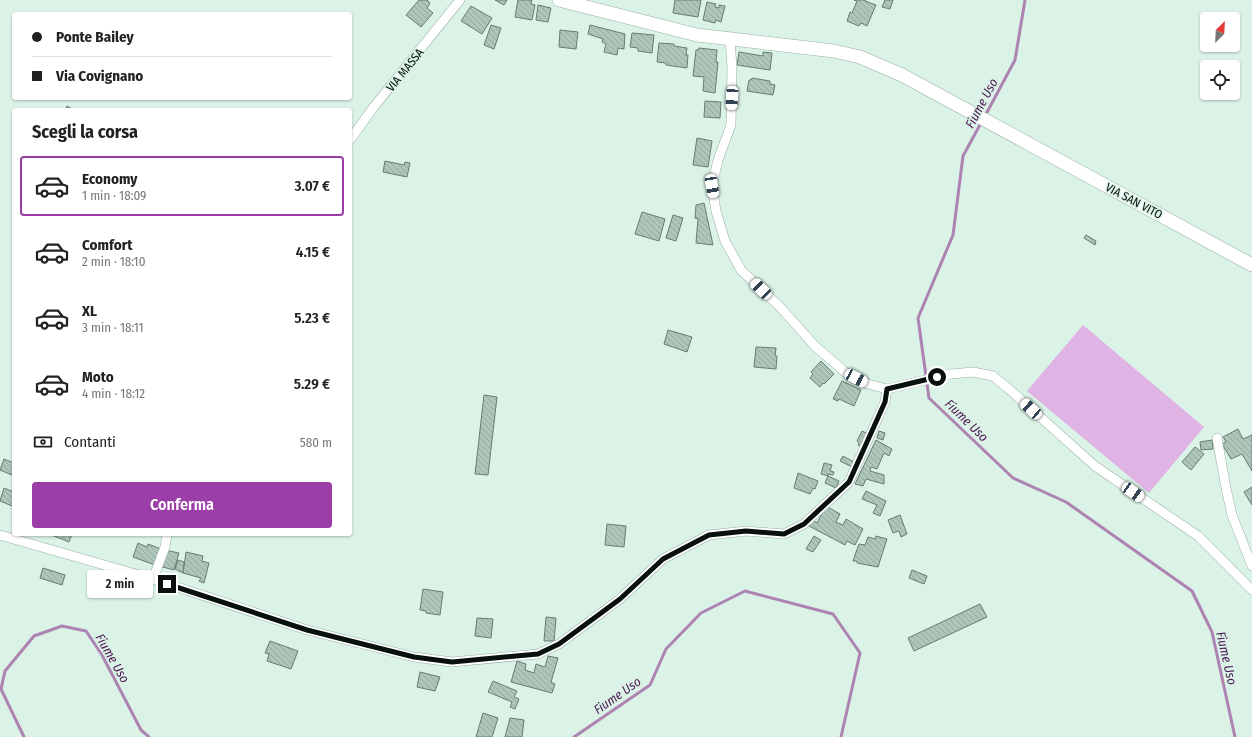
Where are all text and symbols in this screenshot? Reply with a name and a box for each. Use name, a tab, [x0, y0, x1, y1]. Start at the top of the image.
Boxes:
north arrow	[1200, 12, 1240, 52]
map controls	[1200, 12, 1240, 100]
text: Ponte Bailey	[56, 28, 134, 46]
street label: VIA MASSA	[383, 45, 427, 94]
button: locate	[1200, 60, 1240, 100]
text: Via Covignano	[56, 67, 143, 85]
water label: Fiume Uso	[962, 76, 1001, 131]
car	[725, 86, 739, 110]
text: Scegli la corsa	[32, 121, 138, 143]
icon: car	[34, 168, 70, 204]
text: Economy	[82, 170, 137, 188]
car	[704, 173, 720, 199]
text: 3.07 €	[294, 177, 330, 195]
street label: VIA SAN VITO	[1103, 180, 1165, 222]
text: 1 min · 18:09	[82, 188, 146, 203]
icon: car	[34, 234, 70, 270]
text: Comfort	[82, 236, 133, 254]
text: 4.15 €	[296, 243, 330, 261]
text: 2 min · 18:10	[82, 254, 145, 269]
car	[748, 276, 774, 302]
icon: car	[34, 300, 70, 336]
text: XL	[82, 302, 97, 320]
text: 5.23 €	[294, 309, 330, 327]
text: 3 min · 18:11	[82, 320, 144, 335]
icon: car	[34, 366, 70, 402]
car	[843, 367, 869, 389]
text: Moto	[82, 368, 114, 386]
route start	[928, 368, 946, 386]
text: 5.29 €	[294, 375, 330, 393]
text: 4 min · 18:12	[82, 386, 145, 401]
water label: Fiume Uso	[942, 396, 991, 445]
car	[1018, 397, 1044, 421]
icon: cash	[32, 431, 54, 453]
text: Contanti	[64, 433, 116, 451]
text: 580 m	[300, 435, 332, 450]
car	[1120, 480, 1146, 504]
button: Conferma	[32, 482, 332, 528]
callout: 2 min	[87, 570, 153, 598]
route end	[158, 575, 176, 593]
text: 2 min	[106, 576, 134, 591]
water label: Fiume Uso	[1213, 630, 1240, 686]
water label: Fiume Uso	[93, 631, 133, 686]
water label: Fiume Uso	[591, 674, 644, 717]

